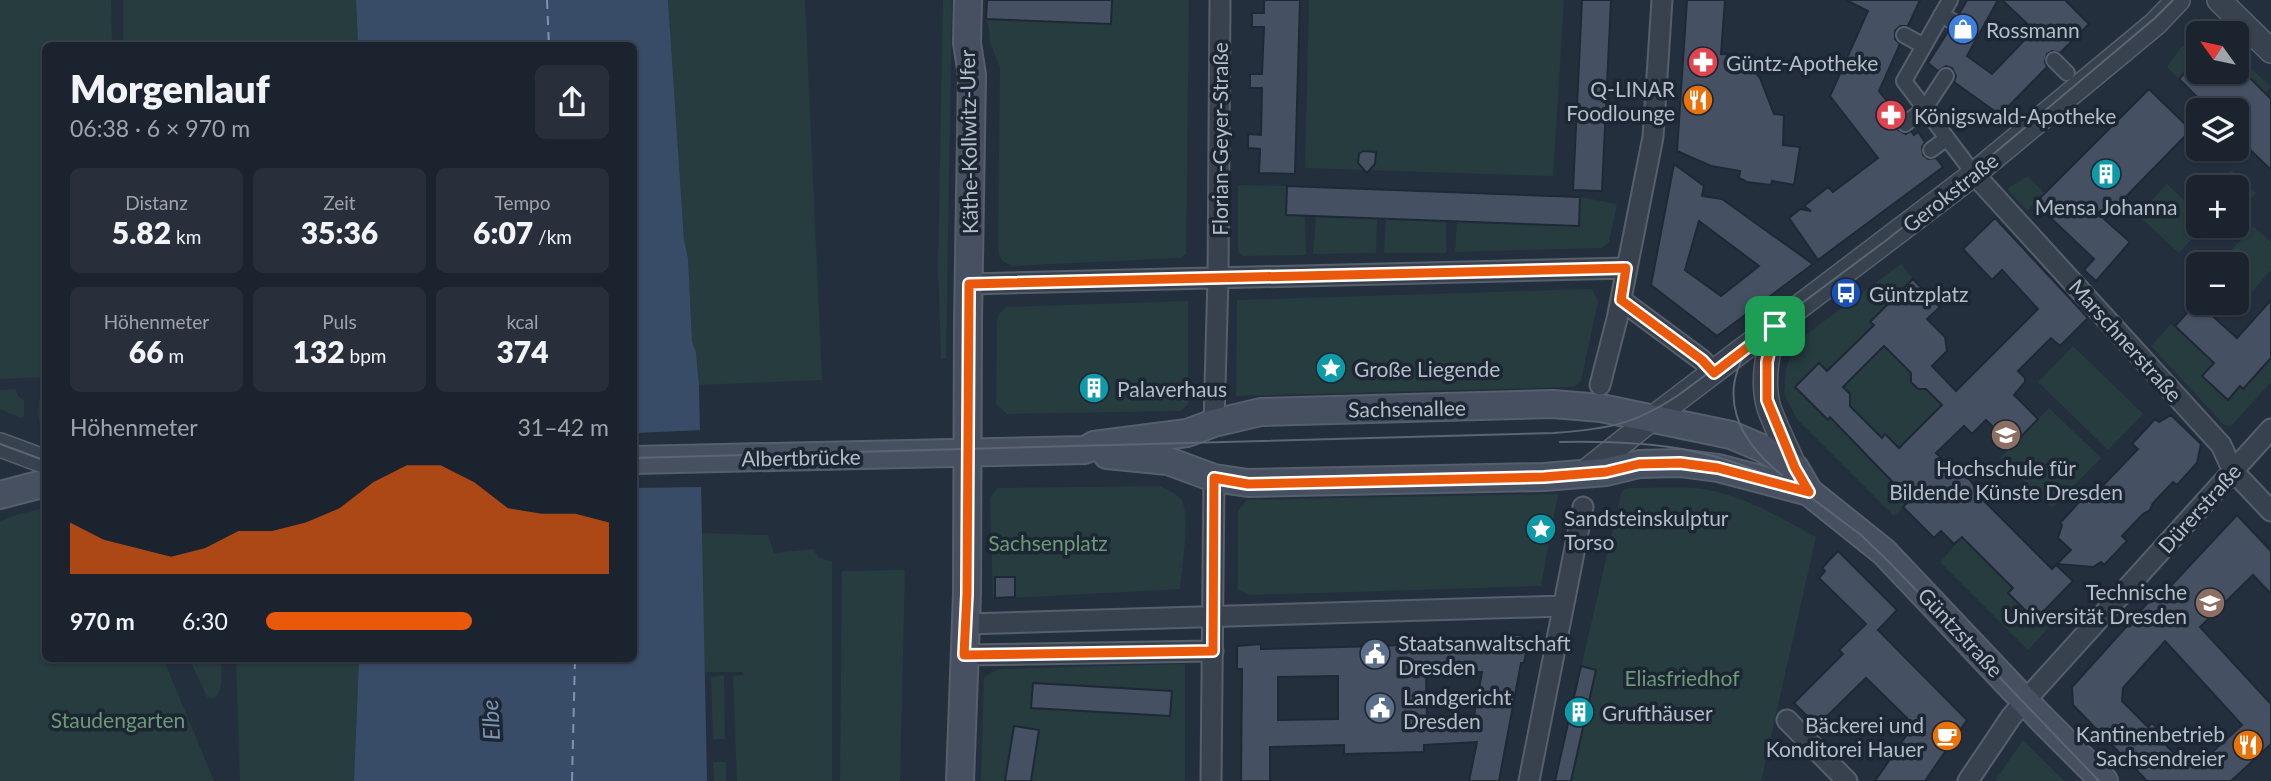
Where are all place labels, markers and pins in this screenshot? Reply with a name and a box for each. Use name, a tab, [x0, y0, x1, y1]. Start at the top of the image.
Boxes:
shop icon: Rossmann	[1946, 12, 1980, 46]
place label: Rossmann	[1986, 17, 2080, 42]
pharmacy icon: Güntz-Apotheke	[1686, 45, 1720, 79]
place label: Güntz-Apotheke	[1726, 50, 1878, 75]
place label: Q-LINAR Foodlounge	[1566, 76, 1676, 125]
restaurant icon: Q-LINAR Foodlounge	[1681, 83, 1715, 117]
pharmacy icon: Königswald-Apotheke	[1874, 98, 1908, 132]
place label: Königswald-Apotheke	[1914, 103, 2116, 128]
building icon: Mensa Johanna	[2089, 157, 2123, 191]
place label: Mensa Johanna	[2035, 194, 2177, 219]
bus stop icon: Güntzplatz	[1829, 276, 1863, 310]
place label: Güntzplatz	[1869, 281, 1969, 306]
pin	[1745, 296, 1805, 356]
place icon: Große Liegende	[1314, 351, 1348, 385]
place label: Große Liegende	[1354, 356, 1500, 381]
building icon: Palaverhaus	[1077, 371, 1111, 405]
place label: Palaverhaus	[1117, 376, 1227, 401]
school or university icon: Hochschule für Bildende Künste Dresden	[1989, 418, 2023, 452]
place label: Hochschule für Bildende Künste Dresden	[1889, 455, 2123, 504]
place label: Sandsteinskulptur Torso	[1564, 505, 1729, 554]
place icon: Sandsteinskulptur Torso	[1524, 512, 1558, 546]
place label: Technische Universität Dresden	[2003, 579, 2187, 628]
school or university icon: Technische Universität Dresden	[2193, 586, 2227, 620]
place label: Staatsanwaltschaft Dresden	[1398, 630, 1571, 679]
public building icon: Staatsanwaltschaft Dresden	[1358, 637, 1392, 671]
place label: Landgericht Dresden	[1403, 684, 1512, 733]
public building icon: Landgericht Dresden	[1363, 691, 1397, 725]
building icon: Grufthäuser	[1562, 695, 1596, 729]
place label: Grufthäuser	[1602, 700, 1713, 725]
place label: Bäckerei und Konditorei Hauer	[1766, 712, 1924, 761]
cafe icon: Bäckerei und Konditorei Hauer	[1930, 719, 1964, 753]
place label: Kantinenbetrieb Sachsendreier	[2076, 721, 2225, 770]
restaurant icon: Kantinenbetrieb Sachsendreier	[2231, 728, 2265, 762]

